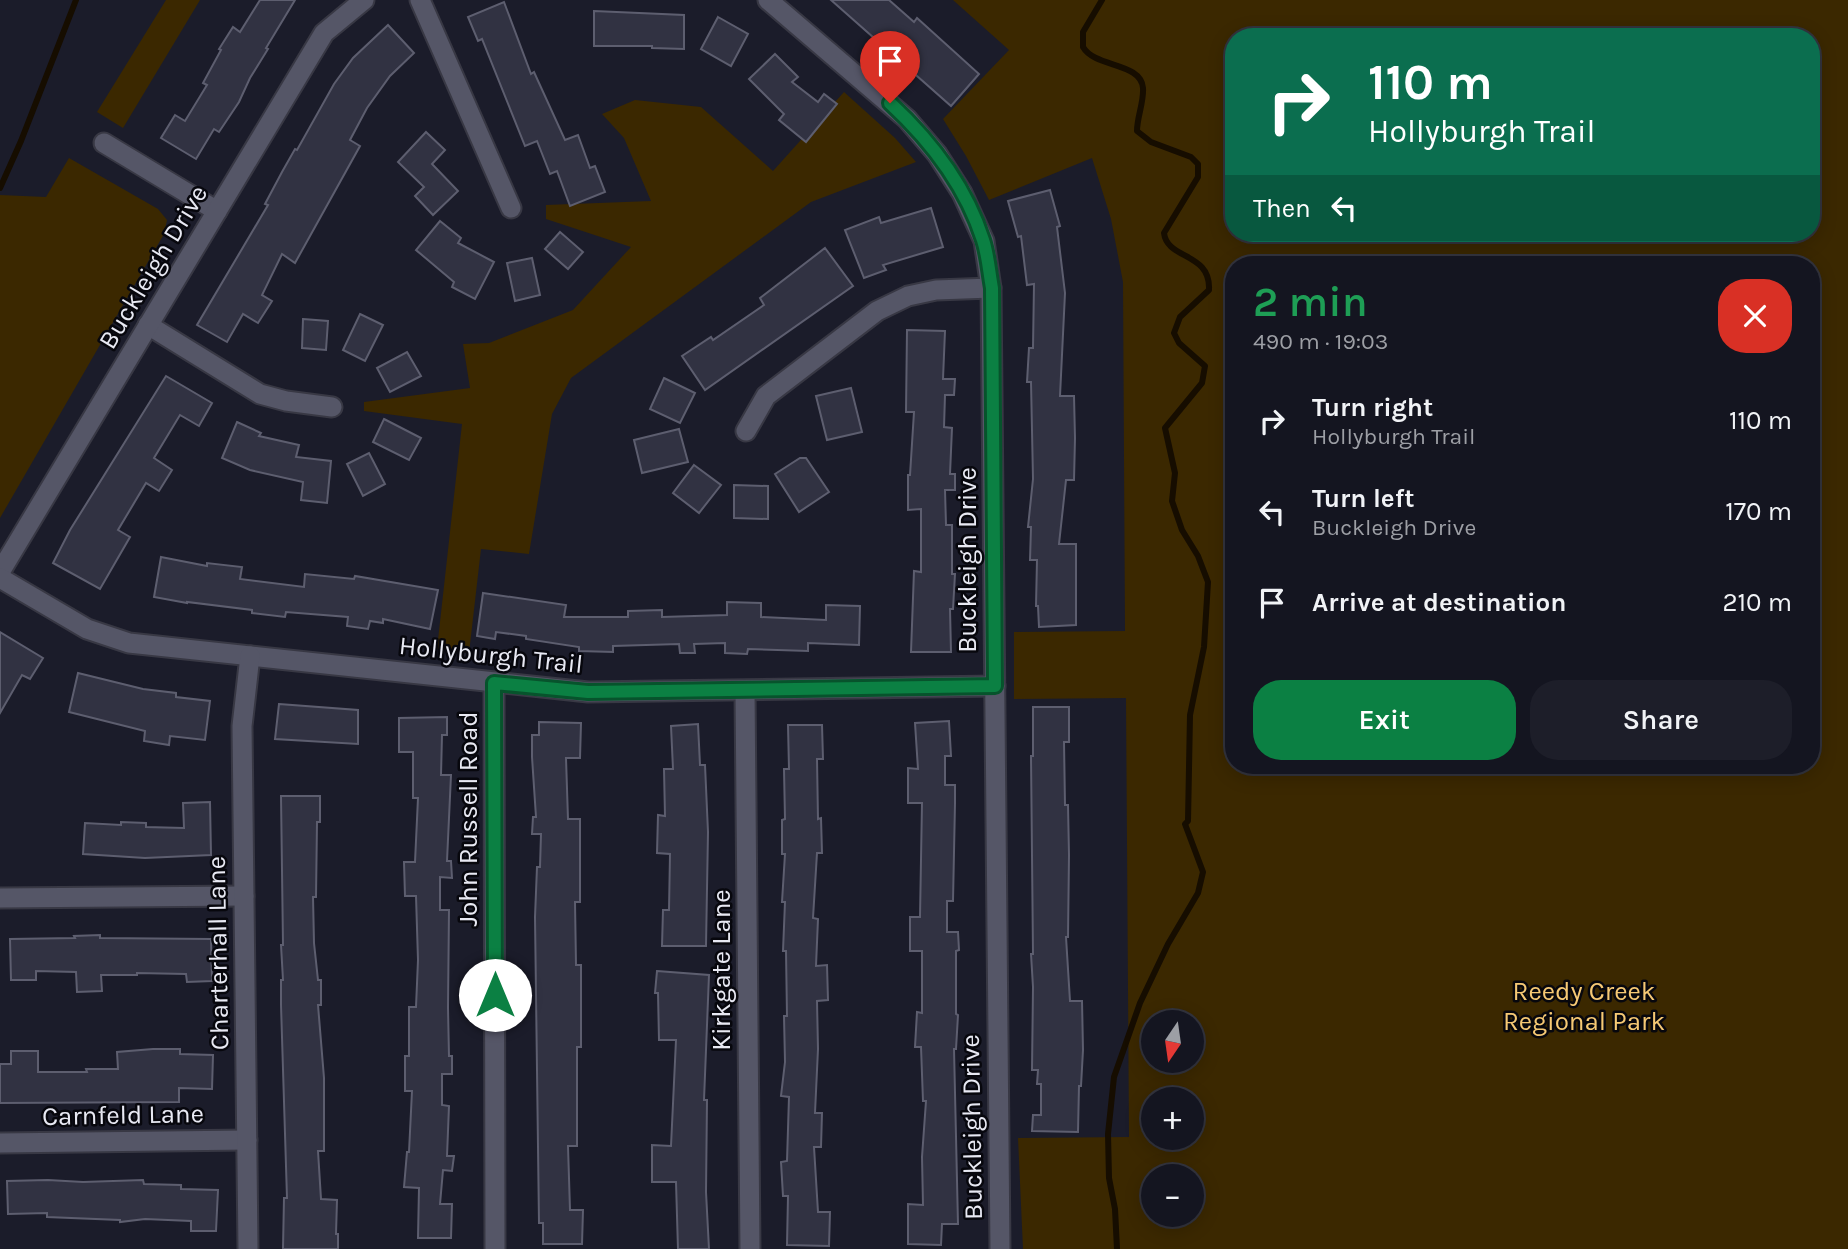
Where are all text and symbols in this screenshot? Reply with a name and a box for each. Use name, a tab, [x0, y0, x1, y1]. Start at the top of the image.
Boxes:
pin	[860, 31, 920, 103]
icon: arrive	[871, 42, 909, 80]
text: 110 m	[1368, 54, 1493, 111]
icon: right	[1253, 56, 1344, 147]
text: Hollyburgh Trail	[1368, 113, 1595, 150]
street label: Buckleigh Drive	[92, 179, 214, 355]
icon: left	[1325, 189, 1363, 227]
text: Then	[1253, 193, 1311, 224]
text: 2 min	[1253, 277, 1368, 327]
button: close	[1718, 279, 1792, 353]
text: 490 m · 19:03	[1253, 328, 1388, 355]
text: Turn right	[1312, 392, 1433, 423]
icon: right	[1253, 402, 1291, 440]
text: 110 m	[1729, 405, 1792, 436]
text: Hollyburgh Trail	[1312, 423, 1475, 450]
street label: Buckleigh Drive	[952, 467, 983, 653]
text: Turn left	[1312, 483, 1414, 514]
icon: left	[1253, 493, 1291, 531]
text: 170 m	[1725, 496, 1792, 527]
text: Buckleigh Drive	[1312, 514, 1476, 541]
icon: arrive	[1253, 584, 1291, 622]
text: Arrive at destination	[1312, 587, 1566, 618]
text: 210 m	[1722, 587, 1792, 618]
street label: Hollyburgh Trail	[397, 630, 585, 680]
button: Exit	[1253, 680, 1516, 760]
button: Share	[1530, 680, 1792, 760]
street label: John Russell Road	[453, 711, 484, 927]
street label: Charterhall Lane	[201, 856, 235, 1050]
street label: Kirkgate Lane	[706, 889, 737, 1051]
position arrow	[458, 958, 532, 1032]
park label: Reedy Creek Regional Park	[1503, 976, 1665, 1037]
north arrow	[1141, 1010, 1204, 1073]
map controls	[1141, 1010, 1204, 1227]
street label: Buckleigh Drive	[955, 1034, 989, 1220]
button: +	[1141, 1087, 1204, 1150]
street label: Carnfeld Lane	[42, 1098, 204, 1132]
button: −	[1141, 1164, 1204, 1227]

